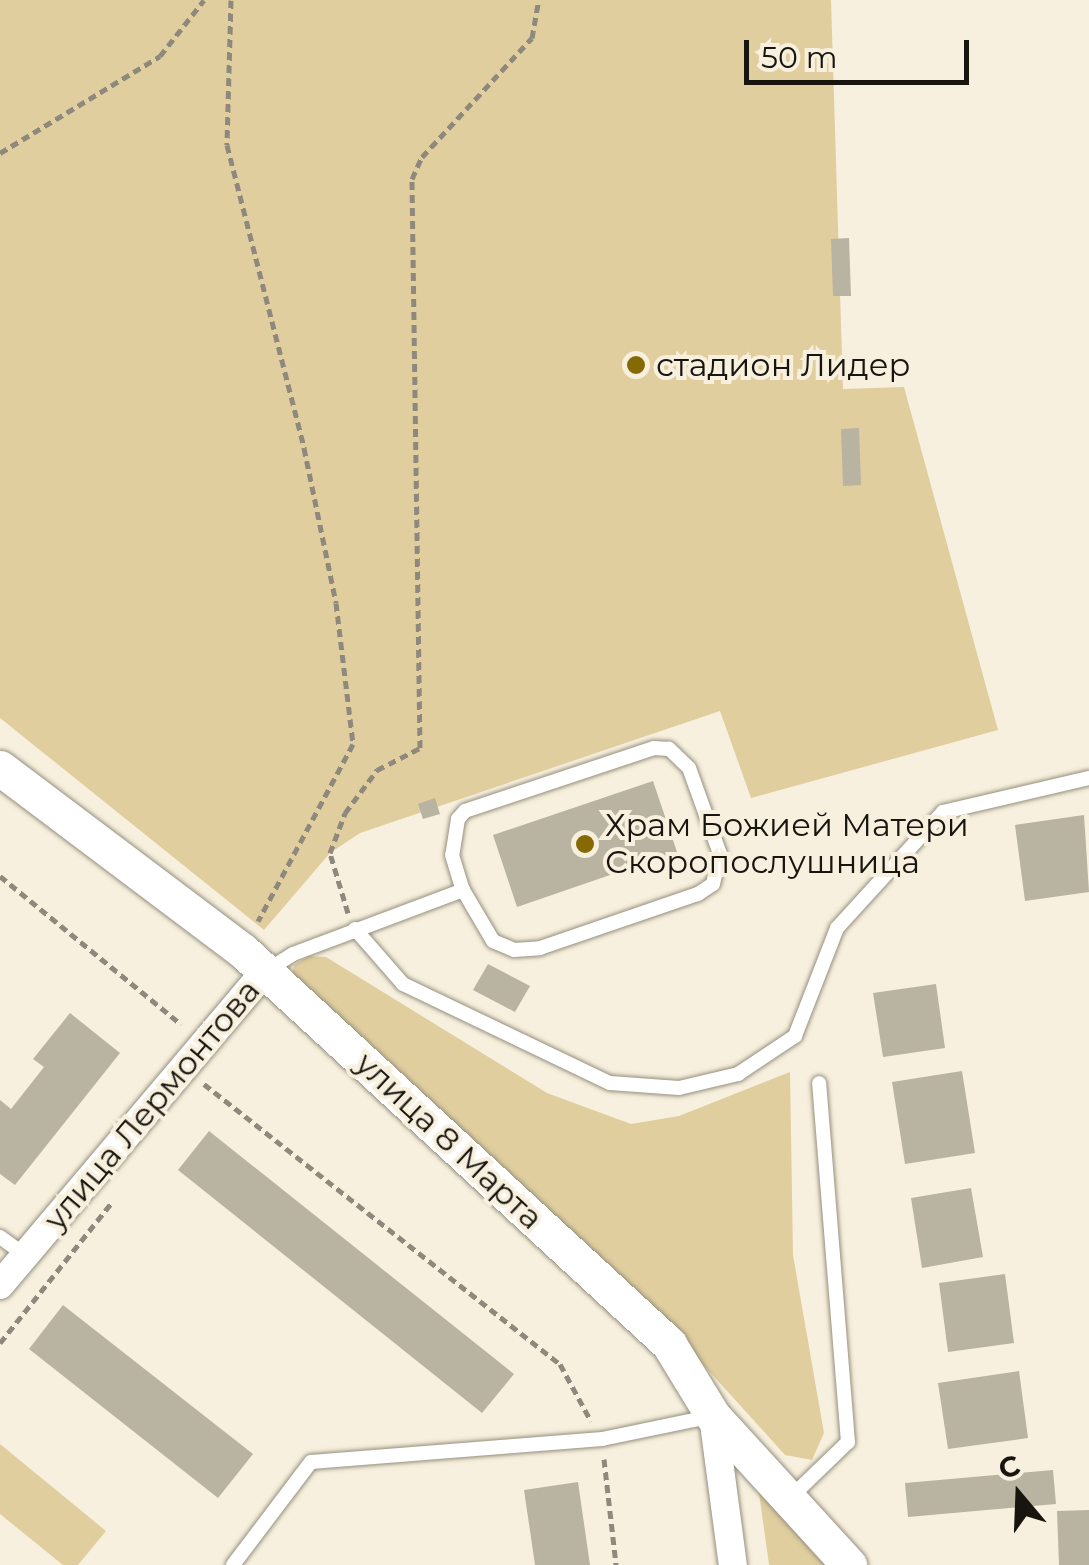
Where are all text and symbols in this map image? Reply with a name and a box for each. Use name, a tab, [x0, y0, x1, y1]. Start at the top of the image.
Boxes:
scale bar	[749, 20, 974, 82]
text: 50 m	[761, 39, 838, 76]
place label: стадион Лидер	[656, 346, 910, 384]
marker: стадион Лидер	[625, 354, 647, 376]
place label: Храм Божией Матери Скоропослушница	[605, 807, 969, 882]
marker: Храм Божией Матери Скоропослушница	[574, 833, 596, 855]
street label: улица Лермонтова	[36, 972, 268, 1238]
street label: улица 8 Марта	[348, 1045, 550, 1237]
north arrow	[969, 1445, 1069, 1545]
text: С	[994, 1447, 1024, 1486]

